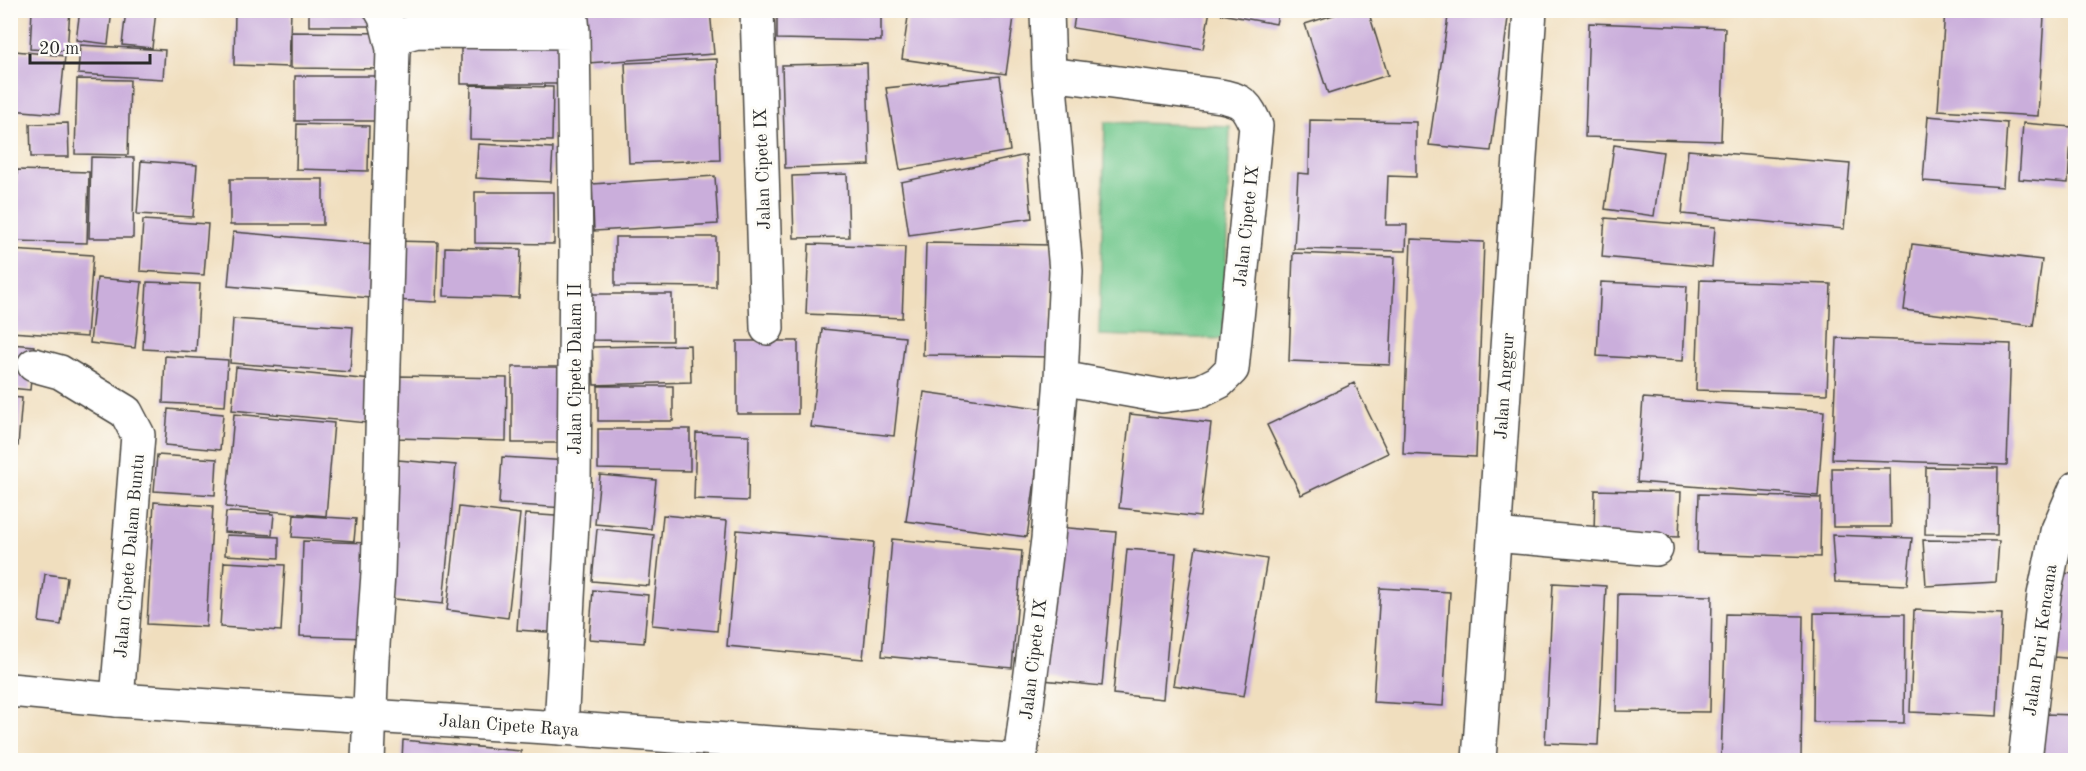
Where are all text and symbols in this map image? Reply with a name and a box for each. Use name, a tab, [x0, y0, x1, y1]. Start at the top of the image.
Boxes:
scale bar	[30, 27, 150, 65]
text: 20 m	[39, 40, 79, 58]
street label: Jalan Cipete IX	[752, 107, 774, 230]
street label: Jalan Cipete IX	[1232, 164, 1262, 288]
street label: Jalan Cipete Dalam II	[567, 283, 585, 455]
street label: Jalan Anggur	[1492, 331, 1518, 440]
street label: Jalan Cipete Dalam Buntu	[112, 453, 148, 659]
street label: Jalan Puri Kencana	[2021, 563, 2061, 717]
street label: Jalan Cipete IX	[1018, 597, 1050, 721]
street label: Jalan Cipete Raya	[438, 712, 580, 740]

